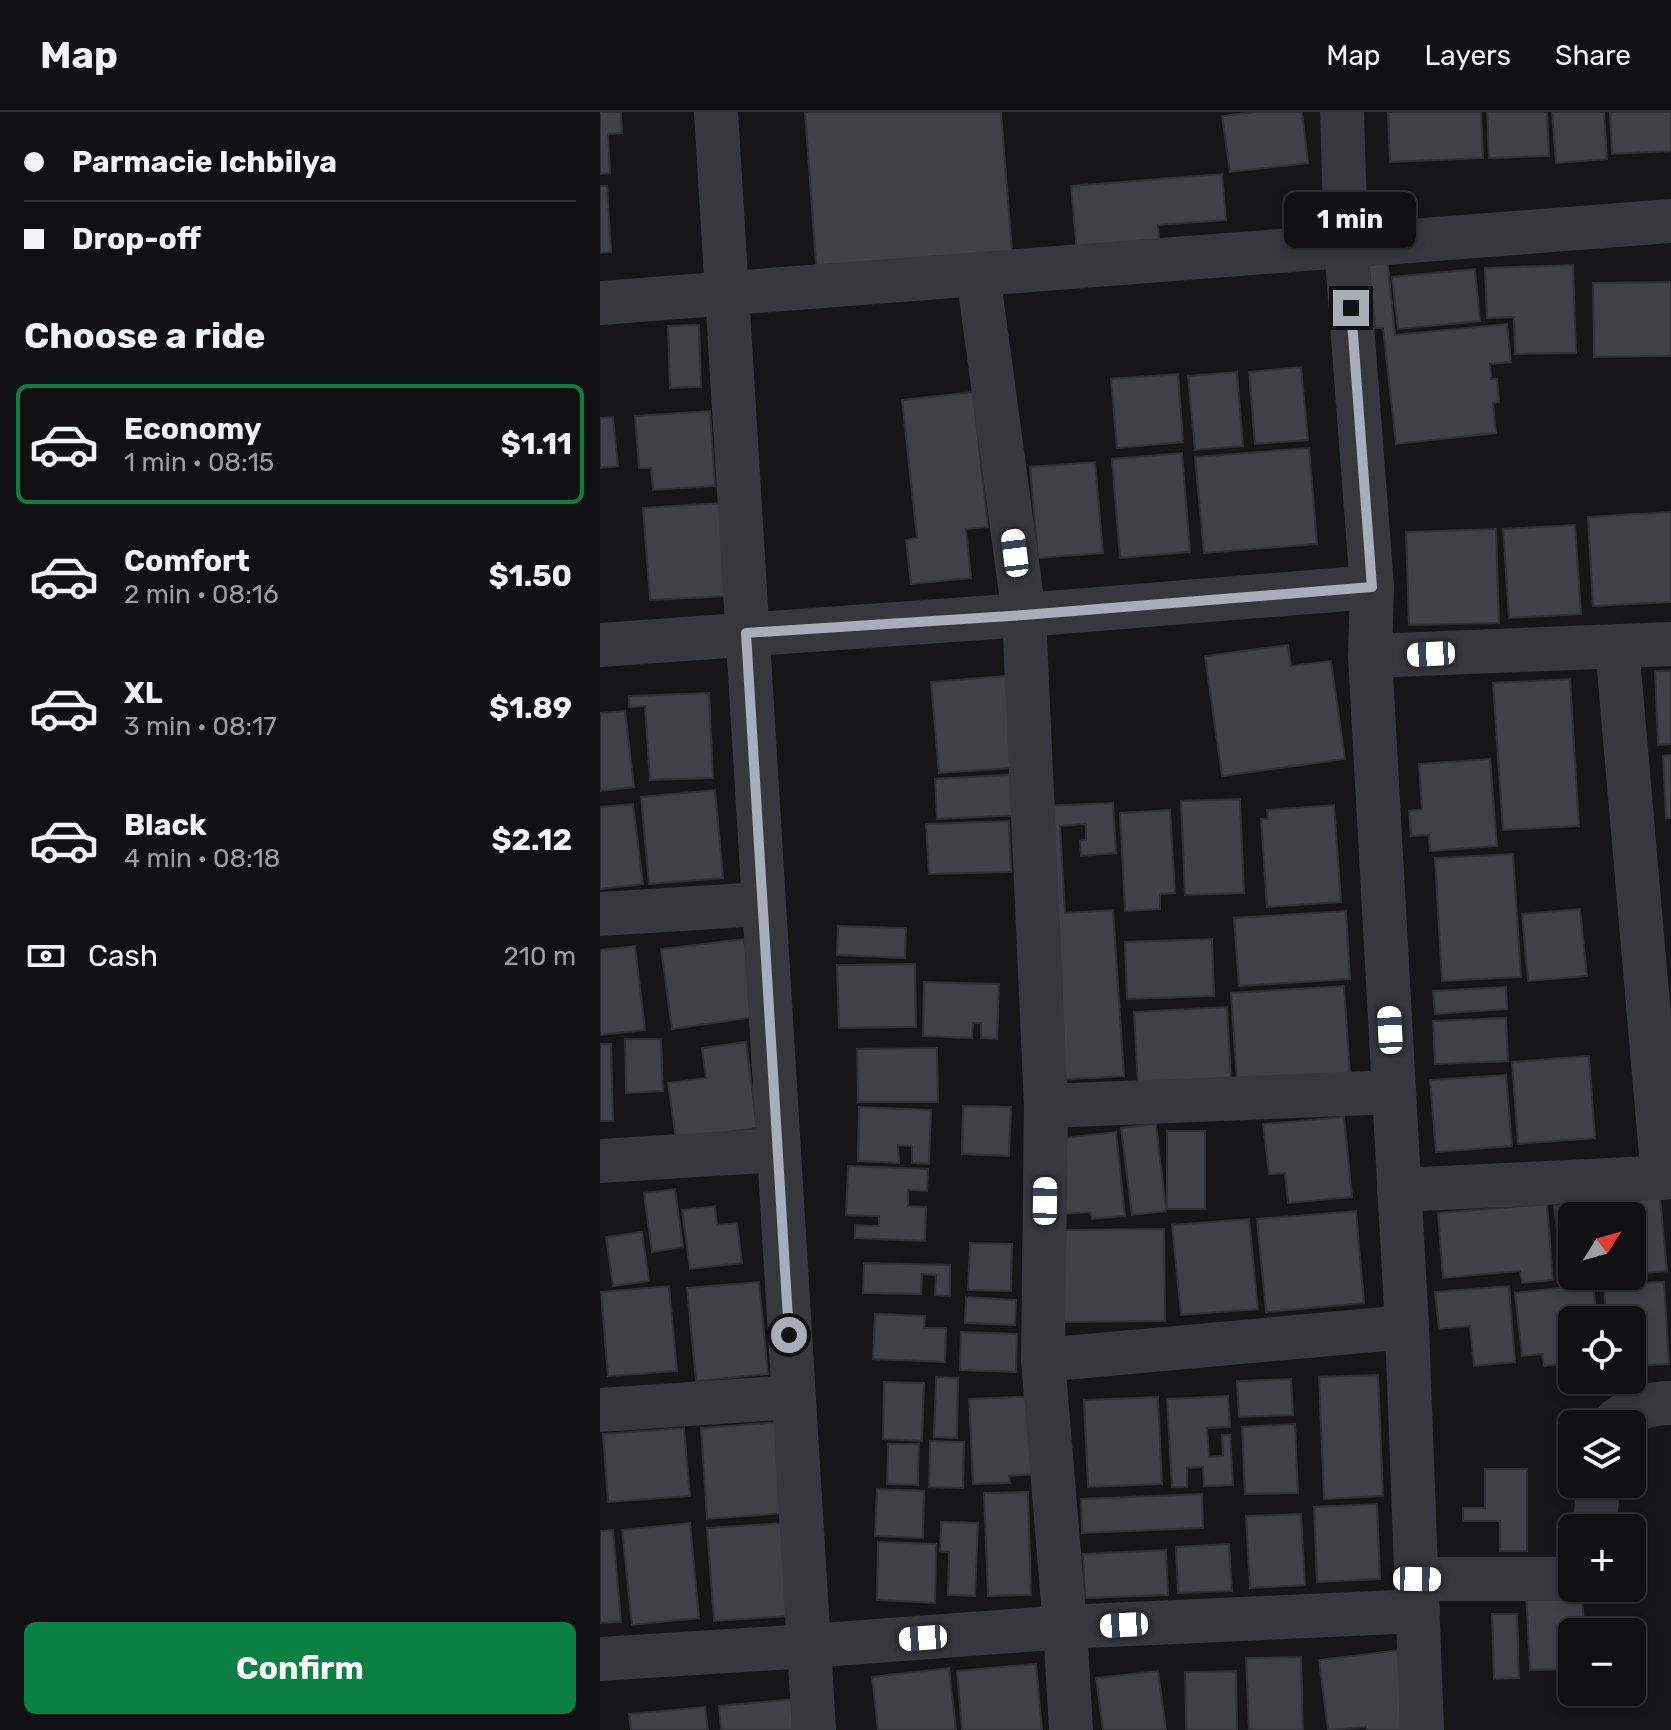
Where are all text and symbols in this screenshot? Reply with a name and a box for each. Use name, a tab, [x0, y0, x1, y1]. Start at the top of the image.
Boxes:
text: Map	[40, 32, 118, 78]
text: Map	[1326, 39, 1381, 72]
text: Layers	[1425, 39, 1511, 72]
text: Share	[1555, 39, 1631, 72]
text: Parmacie Ichbilya	[72, 144, 337, 180]
callout: 1 min	[1285, 192, 1417, 248]
text: 1 min	[1317, 204, 1383, 235]
text: Drop-off	[72, 221, 201, 257]
route end	[1333, 290, 1369, 326]
text: Choose a ride	[24, 314, 265, 357]
icon: car	[28, 408, 100, 480]
text: Economy	[124, 411, 262, 447]
text: $1.11	[501, 426, 572, 462]
text: 1 min · 08:15	[124, 447, 274, 478]
car	[1000, 528, 1030, 578]
icon: car	[28, 540, 100, 612]
text: Comfort	[124, 543, 250, 579]
text: $1.50	[489, 558, 572, 594]
text: 2 min · 08:16	[124, 579, 279, 610]
car	[1406, 641, 1456, 667]
icon: car	[28, 672, 100, 744]
text: XL	[124, 675, 163, 711]
text: $1.89	[489, 690, 572, 726]
text: 3 min · 08:17	[124, 711, 277, 742]
icon: car	[28, 804, 100, 876]
text: Black	[124, 807, 207, 843]
text: $2.12	[491, 822, 572, 858]
text: 4 min · 08:18	[124, 843, 280, 874]
icon: cash	[24, 934, 68, 978]
text: Cash	[88, 938, 158, 974]
text: 210 m	[504, 941, 576, 972]
car	[1377, 1005, 1403, 1055]
car	[1033, 1177, 1057, 1225]
north arrow	[1558, 1202, 1646, 1290]
map controls	[1558, 1202, 1646, 1706]
button: locate	[1558, 1306, 1646, 1394]
route start	[771, 1317, 807, 1353]
button: layers	[1558, 1410, 1646, 1498]
button: +	[1558, 1514, 1646, 1602]
car	[1393, 1567, 1441, 1591]
car	[1099, 1612, 1149, 1638]
button: −	[1558, 1618, 1646, 1706]
button: Confirm	[24, 1622, 576, 1714]
car	[898, 1624, 948, 1652]

